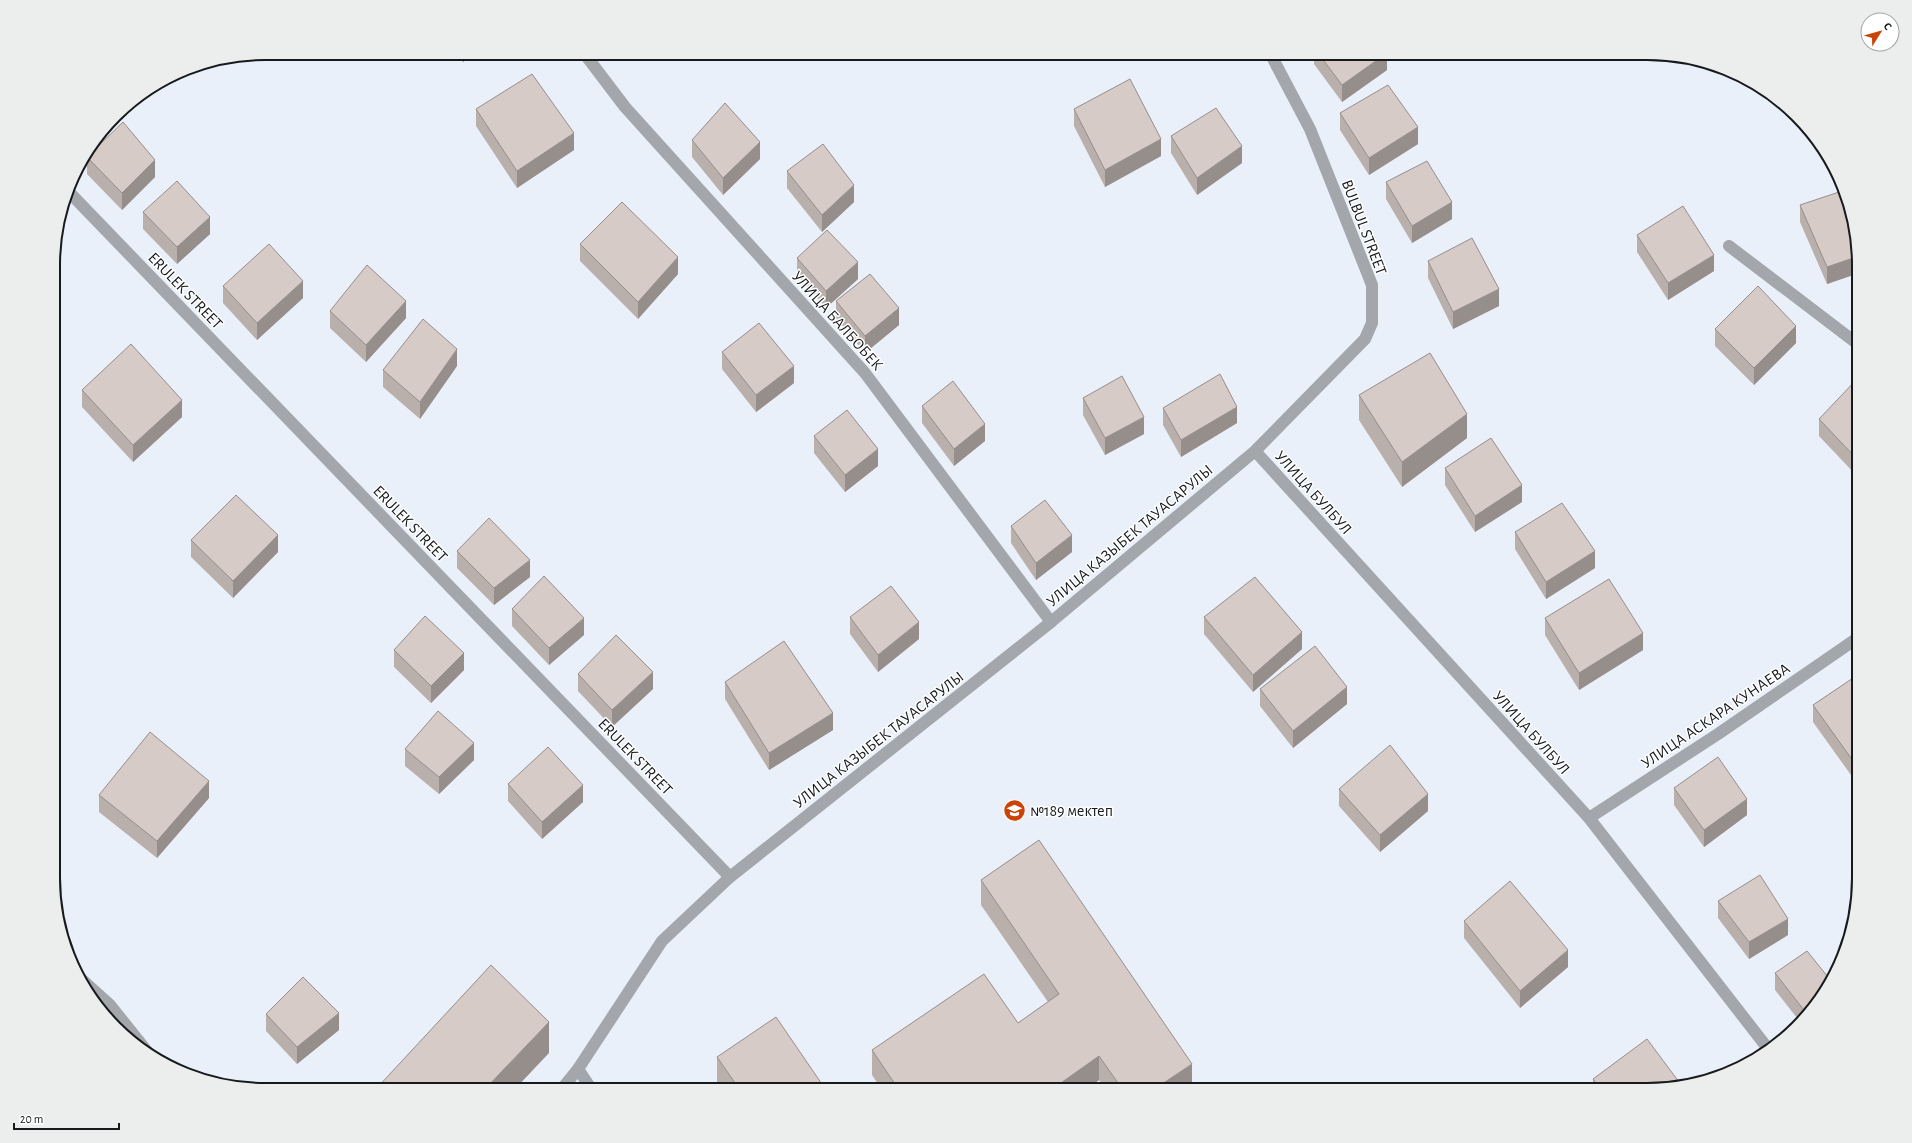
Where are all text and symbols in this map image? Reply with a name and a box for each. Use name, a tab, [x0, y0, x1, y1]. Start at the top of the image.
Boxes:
north arrow	[1860, 12, 1900, 52]
text: С	[1881, 21, 1894, 32]
street label: BULBUL STREET	[1339, 178, 1390, 277]
street label: ERULEK STREET	[145, 249, 226, 332]
street label: УЛИЦА БАЛБОБЕК	[789, 268, 886, 373]
street label: УЛИЦА БУЛБУЛ	[1272, 448, 1355, 538]
street label: УЛИЦА КАЗЫБЕК ТАУАСАРУЛЫ	[1044, 462, 1216, 610]
street label: ERULEK STREET	[370, 482, 451, 565]
street label: УЛИЦА АСКАРА КУНАЕВА	[1639, 660, 1793, 771]
street label: УЛИЦА КАЗЫБЕК ТАУАСАРУЛЫ	[790, 668, 967, 811]
street label: УЛИЦА БУЛБУЛ	[1490, 688, 1573, 778]
street label: ERULEK STREET	[595, 715, 676, 798]
school or university icon: №189 мектеп	[1001, 797, 1027, 823]
place label: №189 мектеп	[1030, 803, 1113, 819]
scale bar	[14, 1105, 119, 1131]
text: 20 m	[20, 1113, 43, 1125]

